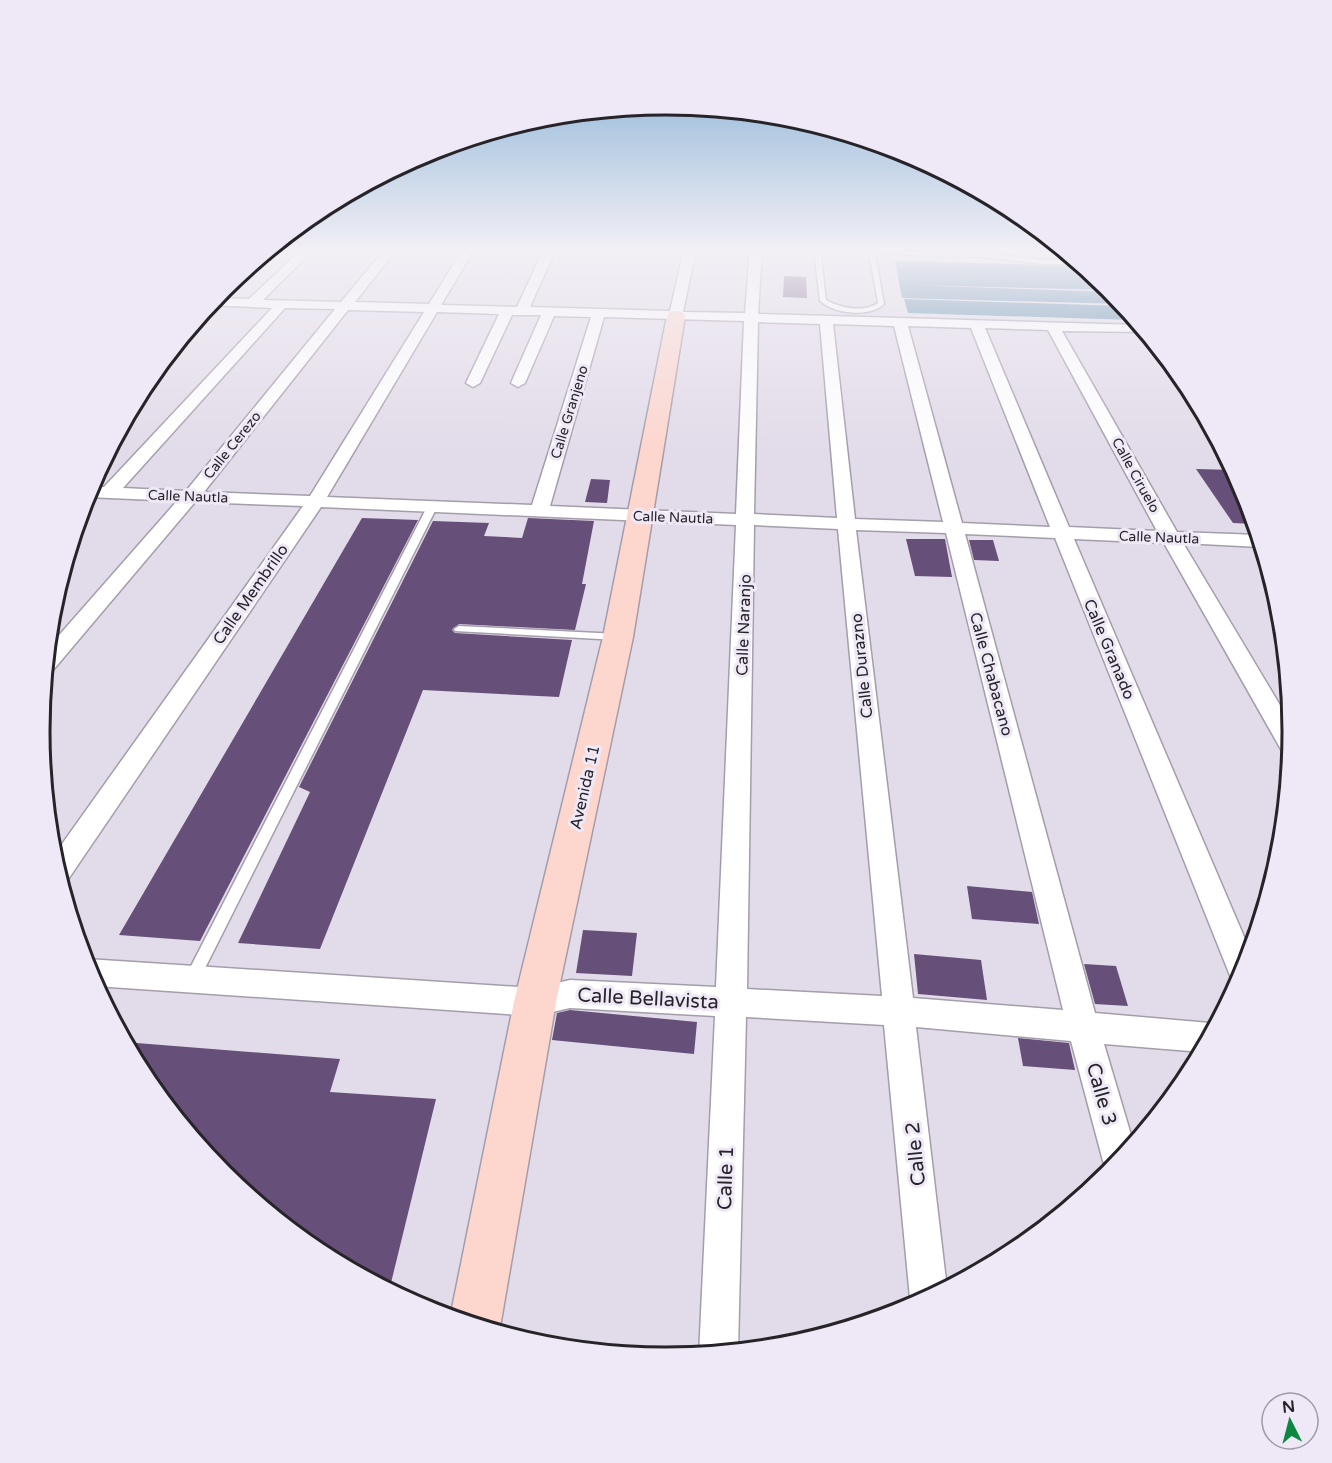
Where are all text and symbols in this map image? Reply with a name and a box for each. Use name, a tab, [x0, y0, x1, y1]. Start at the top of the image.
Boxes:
street label: Calle Granjeno	[547, 363, 592, 461]
street label: Calle Cerezo	[200, 408, 265, 483]
street label: Calle Ciruelo	[1108, 435, 1163, 516]
street label: Calle Nautla	[147, 487, 228, 506]
street label: Calle Nautla	[632, 508, 713, 527]
street label: Calle Nautla	[1118, 528, 1199, 547]
street label: Calle Membrillo	[209, 540, 293, 649]
street label: Calle Naranjo	[732, 574, 756, 676]
street label: Calle Granado	[1079, 596, 1139, 703]
street label: Calle Chabacano	[965, 610, 1017, 738]
street label: Calle Durazno	[847, 612, 877, 719]
street label: Avenida 11	[566, 743, 604, 831]
street label: Calle Bellavista	[577, 983, 719, 1015]
street label: Calle 3	[1081, 1060, 1121, 1128]
street label: Calle 2	[901, 1121, 931, 1187]
street label: Calle 1	[713, 1146, 739, 1211]
north arrow	[1260, 1391, 1320, 1451]
text: N	[1281, 1396, 1296, 1418]

